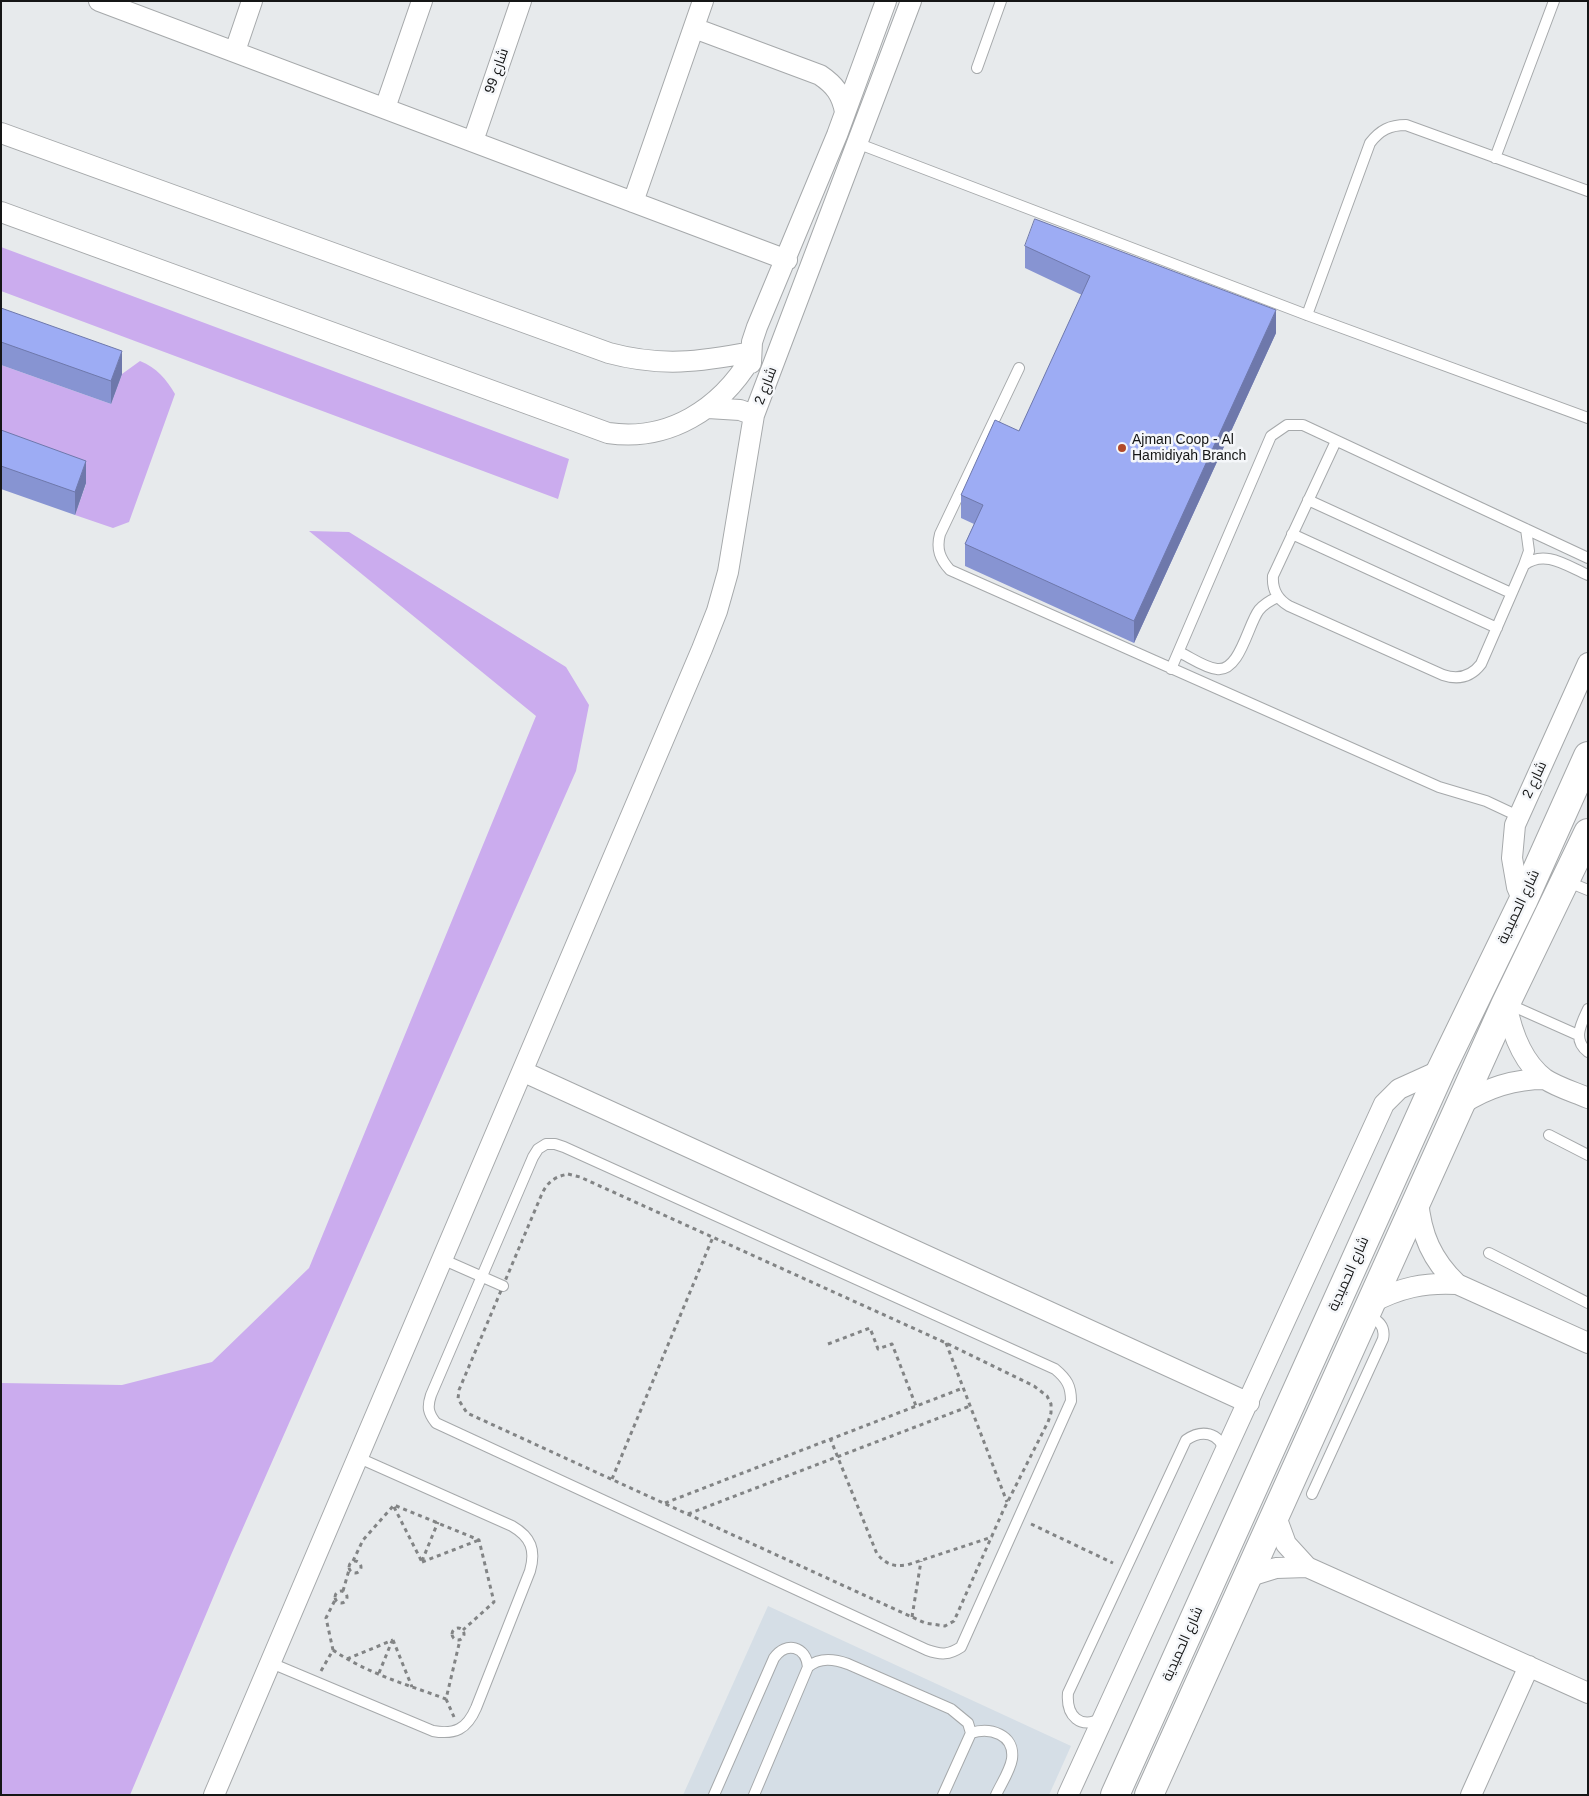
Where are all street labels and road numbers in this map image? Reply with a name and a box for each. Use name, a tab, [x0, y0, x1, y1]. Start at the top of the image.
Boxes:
street label: شارع 99	[481, 46, 513, 96]
street label: شارع 2	[751, 365, 781, 407]
street label: شارع 2	[1519, 759, 1551, 801]
street label: شارع الحميدية	[1494, 867, 1544, 947]
street label: شارع الحميدية	[1325, 1234, 1373, 1314]
street label: شارع الحميدية	[1159, 1604, 1207, 1684]

